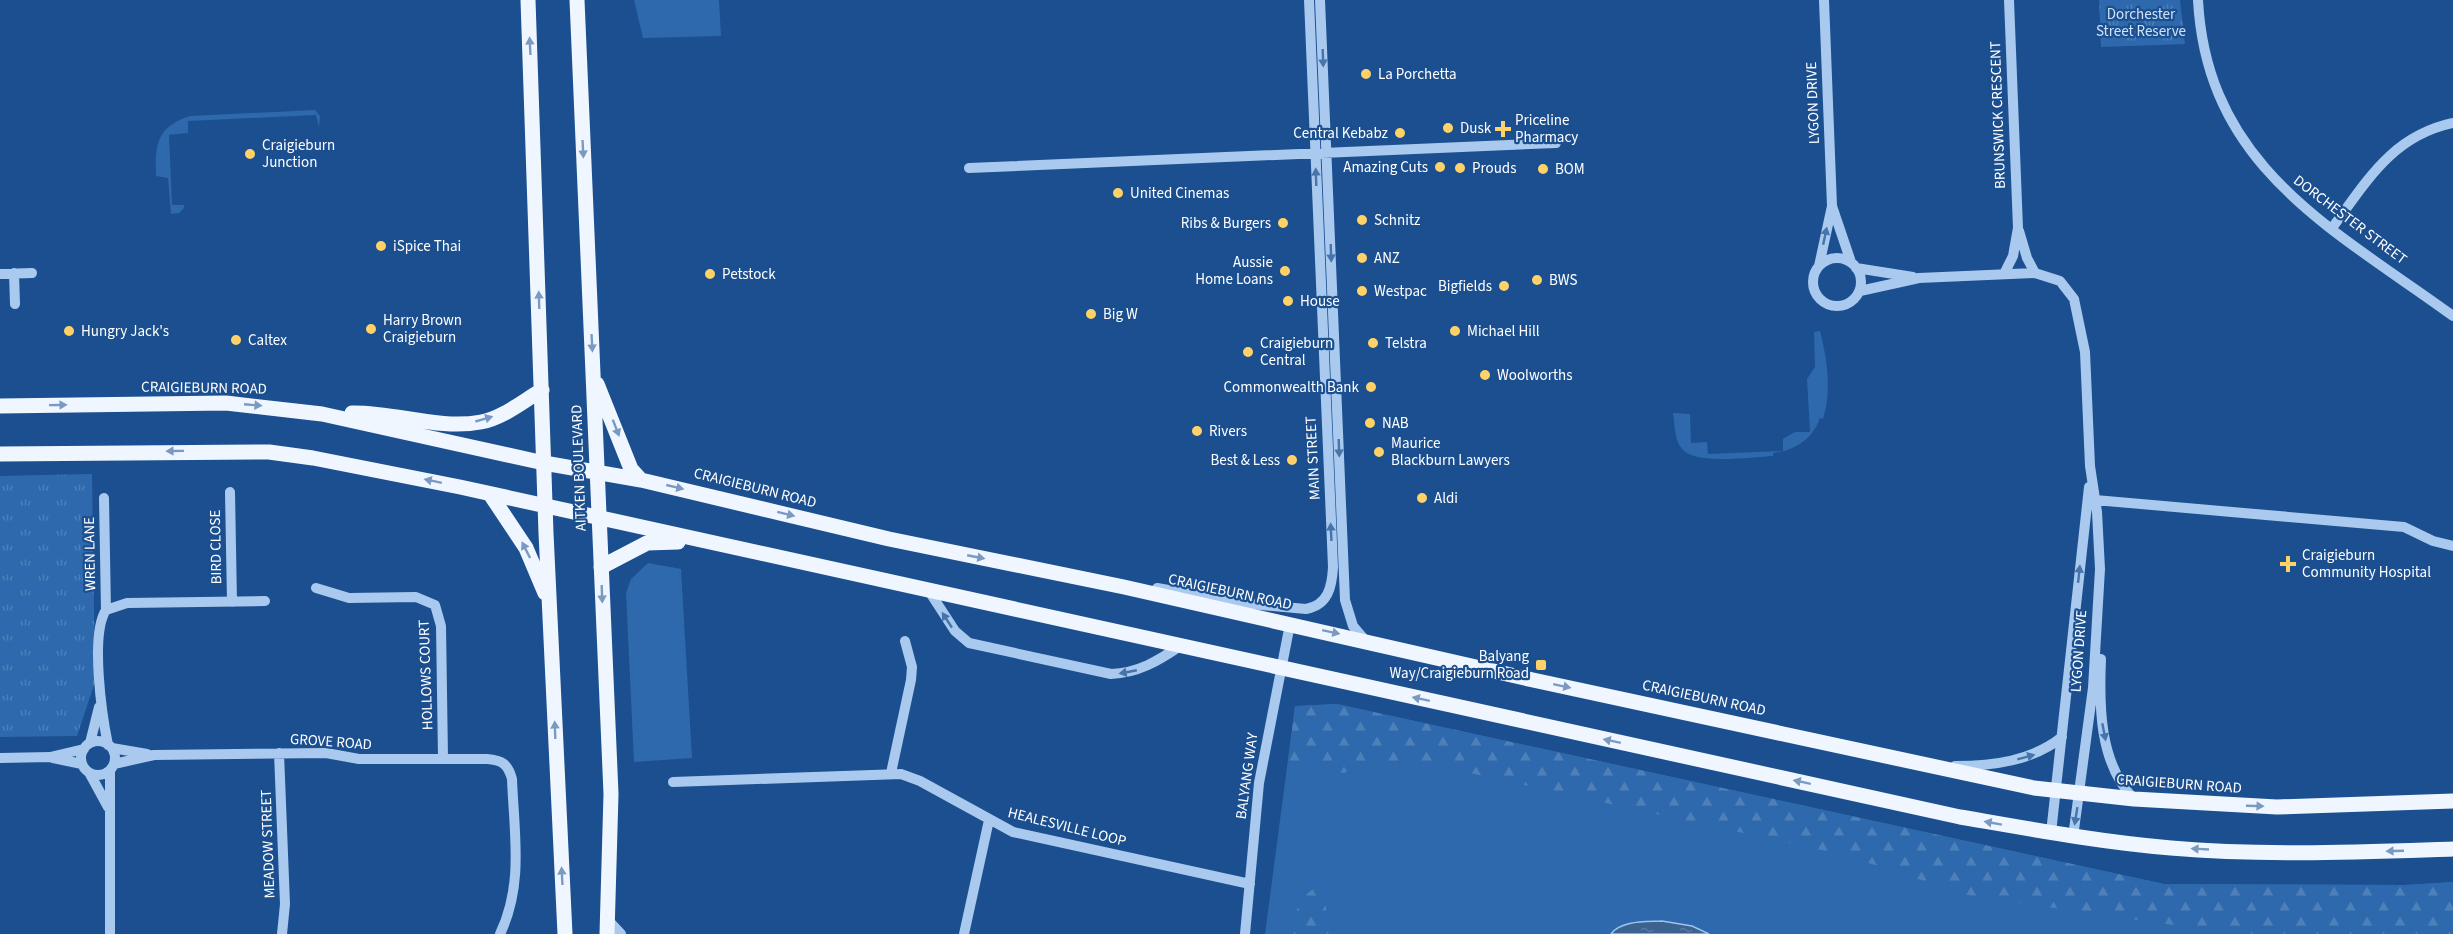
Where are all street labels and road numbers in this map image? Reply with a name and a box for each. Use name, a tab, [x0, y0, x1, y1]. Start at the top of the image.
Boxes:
street label: BRUNSWICK CRESCENT	[1985, 41, 2011, 189]
street label: LYGON DRIVE	[1801, 61, 1825, 145]
street label: DORCHESTER STREET	[2289, 170, 2411, 270]
street label: CRAIGIEBURN ROAD	[141, 376, 267, 400]
street label: AITKEN BOULEVARD	[566, 404, 592, 532]
street label: MAIN STREET	[1300, 416, 1326, 500]
street label: CRAIGIEBURN ROAD	[691, 463, 819, 513]
street label: BIRD CLOSE	[205, 509, 227, 585]
street label: WREN LANE	[79, 517, 101, 591]
street label: CRAIGIEBURN ROAD	[1166, 569, 1294, 615]
street label: LYGON DRIVE	[2066, 609, 2092, 693]
street label: HOLLOWS COURT	[414, 619, 438, 731]
street label: CRAIGIEBURN ROAD	[1640, 675, 1768, 721]
street label: GROVE ROAD	[289, 729, 373, 755]
street label: BALYANG WAY	[1231, 731, 1264, 821]
street label: CRAIGIEBURN ROAD	[2116, 769, 2242, 799]
street label: MEADOW STREET	[256, 789, 280, 899]
street label: HEALESVILLE LOOP	[1006, 802, 1128, 852]

